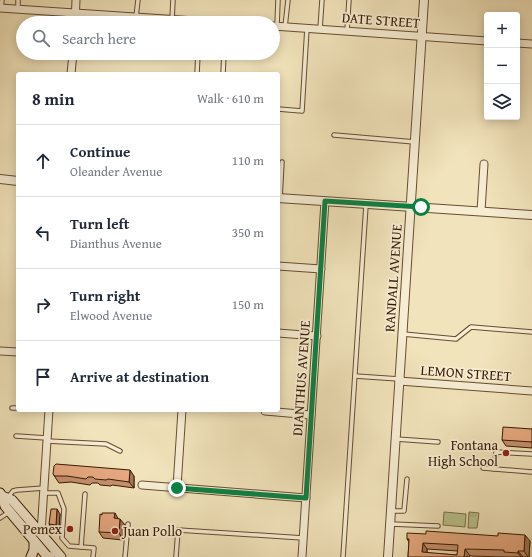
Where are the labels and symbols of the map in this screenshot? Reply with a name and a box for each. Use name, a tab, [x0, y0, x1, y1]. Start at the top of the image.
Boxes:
street label: DATE STREET	[341, 7, 421, 33]
route start	[412, 198, 430, 216]
street label: RANDALL AVENUE	[379, 223, 407, 333]
street label: DIANTHUS AVENUE	[287, 320, 315, 436]
street label: LEMON STREET	[420, 360, 512, 386]
place label: Fontana High School	[428, 435, 498, 471]
marker: Fontana High School	[501, 448, 511, 458]
route end	[168, 479, 186, 497]
place label: Pemex	[23, 519, 63, 539]
place label: Juan Pollo	[121, 521, 182, 541]
marker: Pemex	[65, 524, 75, 534]
marker: Juan Pollo	[110, 526, 120, 536]

